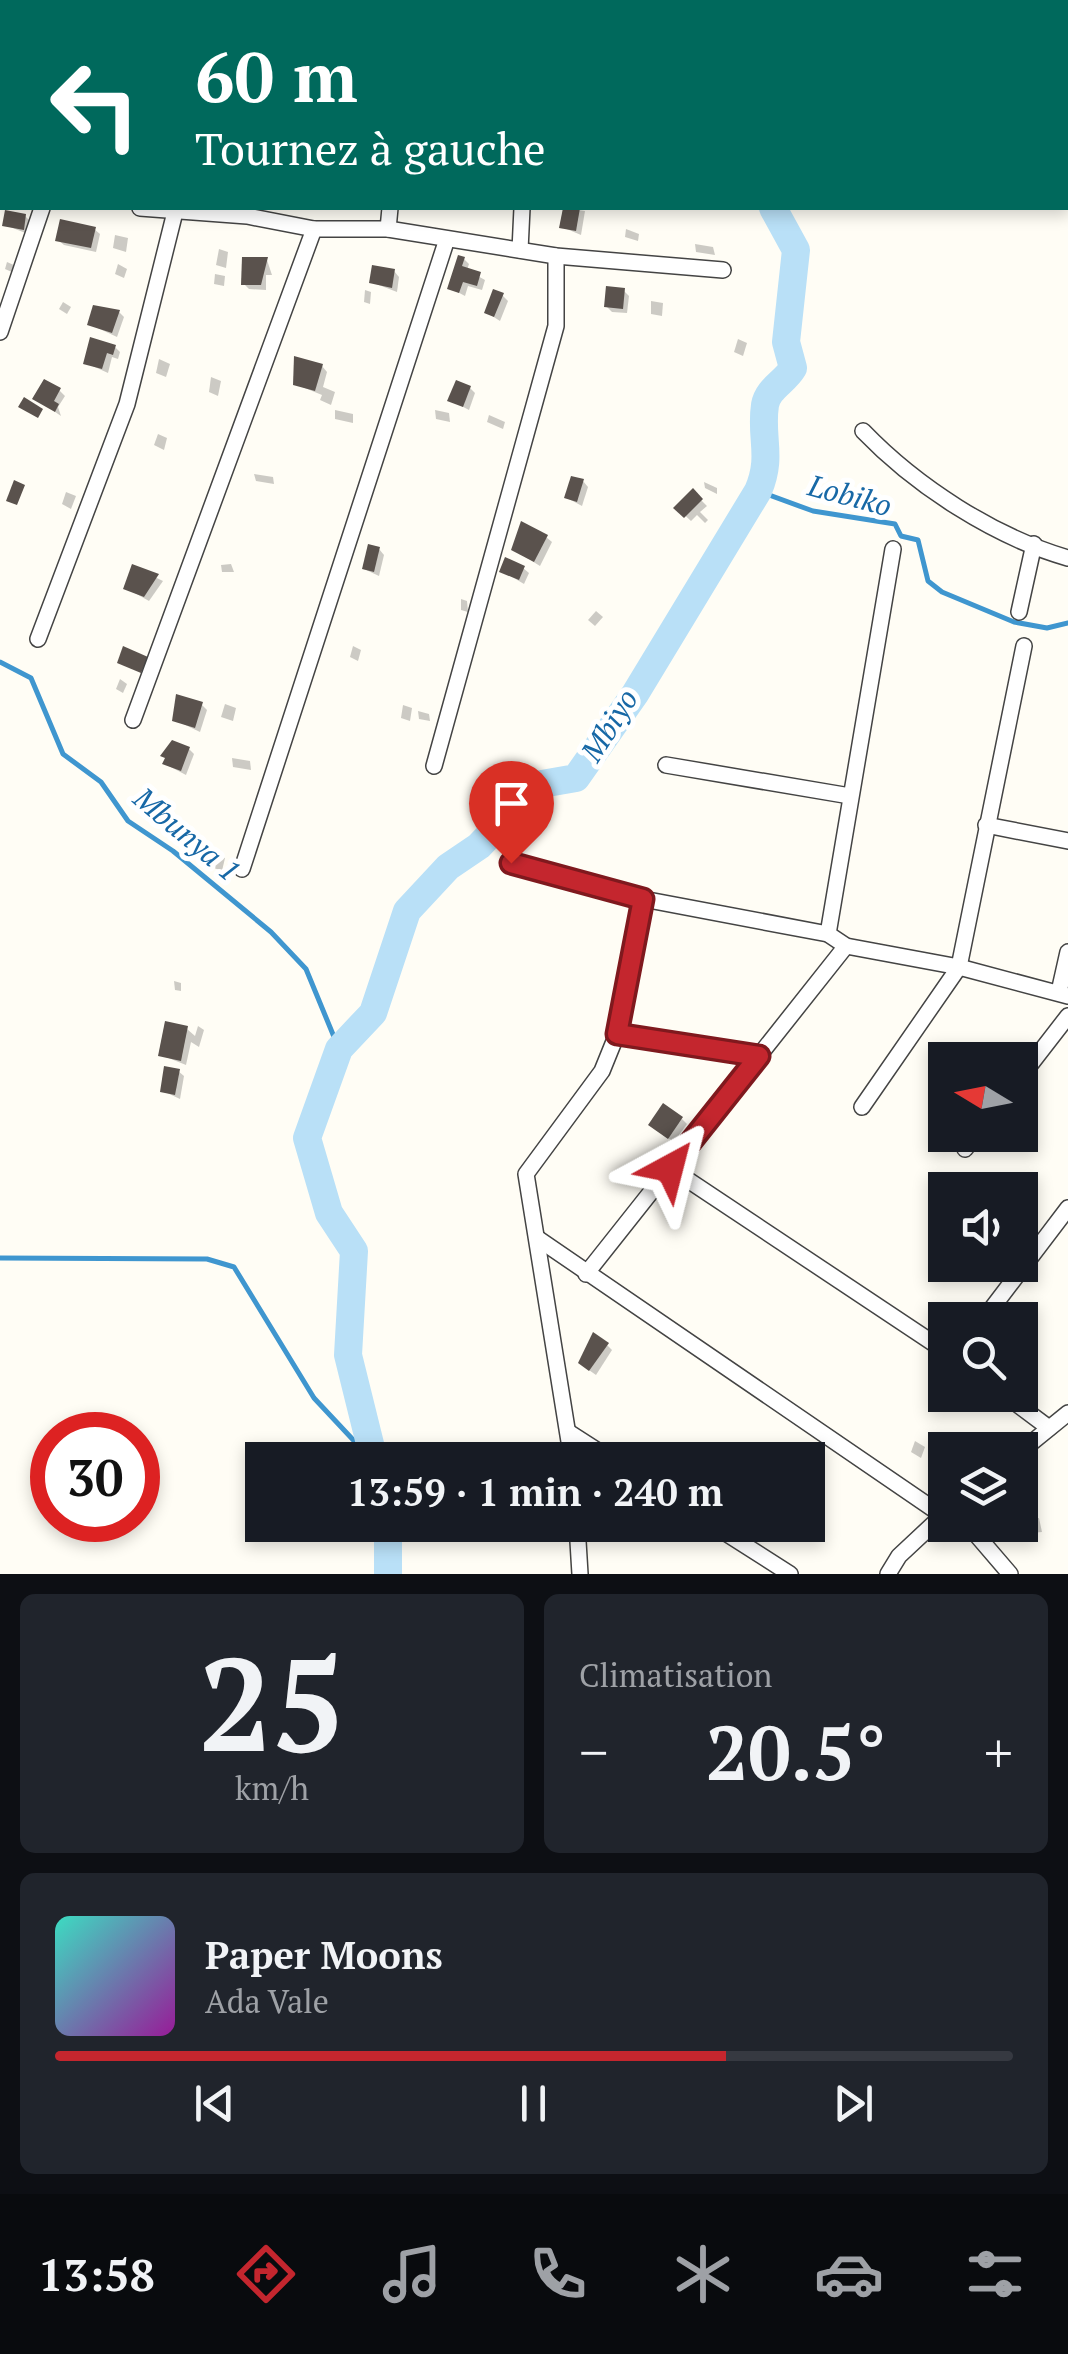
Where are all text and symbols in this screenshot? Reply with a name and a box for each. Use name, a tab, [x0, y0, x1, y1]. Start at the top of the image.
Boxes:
text: 60 m	[195, 29, 358, 122]
icon: left	[30, 40, 160, 170]
text: Tournez à gauche	[195, 118, 546, 178]
water label: Lobiko	[803, 464, 896, 525]
water label: Mbiyo	[571, 681, 647, 770]
pin	[469, 761, 554, 864]
icon: arrive	[484, 776, 539, 831]
water label: Mbunya 1	[125, 777, 248, 890]
north arrow	[928, 1042, 1038, 1152]
map controls	[928, 1042, 1038, 1542]
position arrow	[618, 1116, 722, 1220]
button: sound	[928, 1172, 1038, 1282]
button: search	[928, 1302, 1038, 1412]
speed limit sign: 30	[30, 1412, 160, 1542]
button: layers	[928, 1432, 1038, 1542]
text: 13:59 · 1 min · 240 m	[347, 1467, 723, 1517]
text: 25	[199, 1616, 345, 1788]
text: Climatisation	[579, 1654, 772, 1696]
text: 20.5°	[706, 1702, 886, 1801]
text: −	[579, 1715, 608, 1788]
text: +	[984, 1715, 1013, 1788]
text: km/h	[235, 1767, 309, 1809]
text: Paper Moons	[205, 1930, 443, 1980]
text: Ada Vale	[205, 1980, 329, 2022]
icon: previous	[187, 2076, 242, 2131]
icon: pause	[506, 2076, 561, 2131]
icon: next	[826, 2076, 881, 2131]
icon: directions	[231, 2239, 301, 2309]
icon: music	[377, 2239, 447, 2309]
icon: phone	[523, 2239, 593, 2309]
icon: climate	[668, 2239, 738, 2309]
icon: car	[814, 2239, 884, 2309]
icon: filters	[960, 2239, 1030, 2309]
text: 13:58	[38, 2244, 155, 2304]

